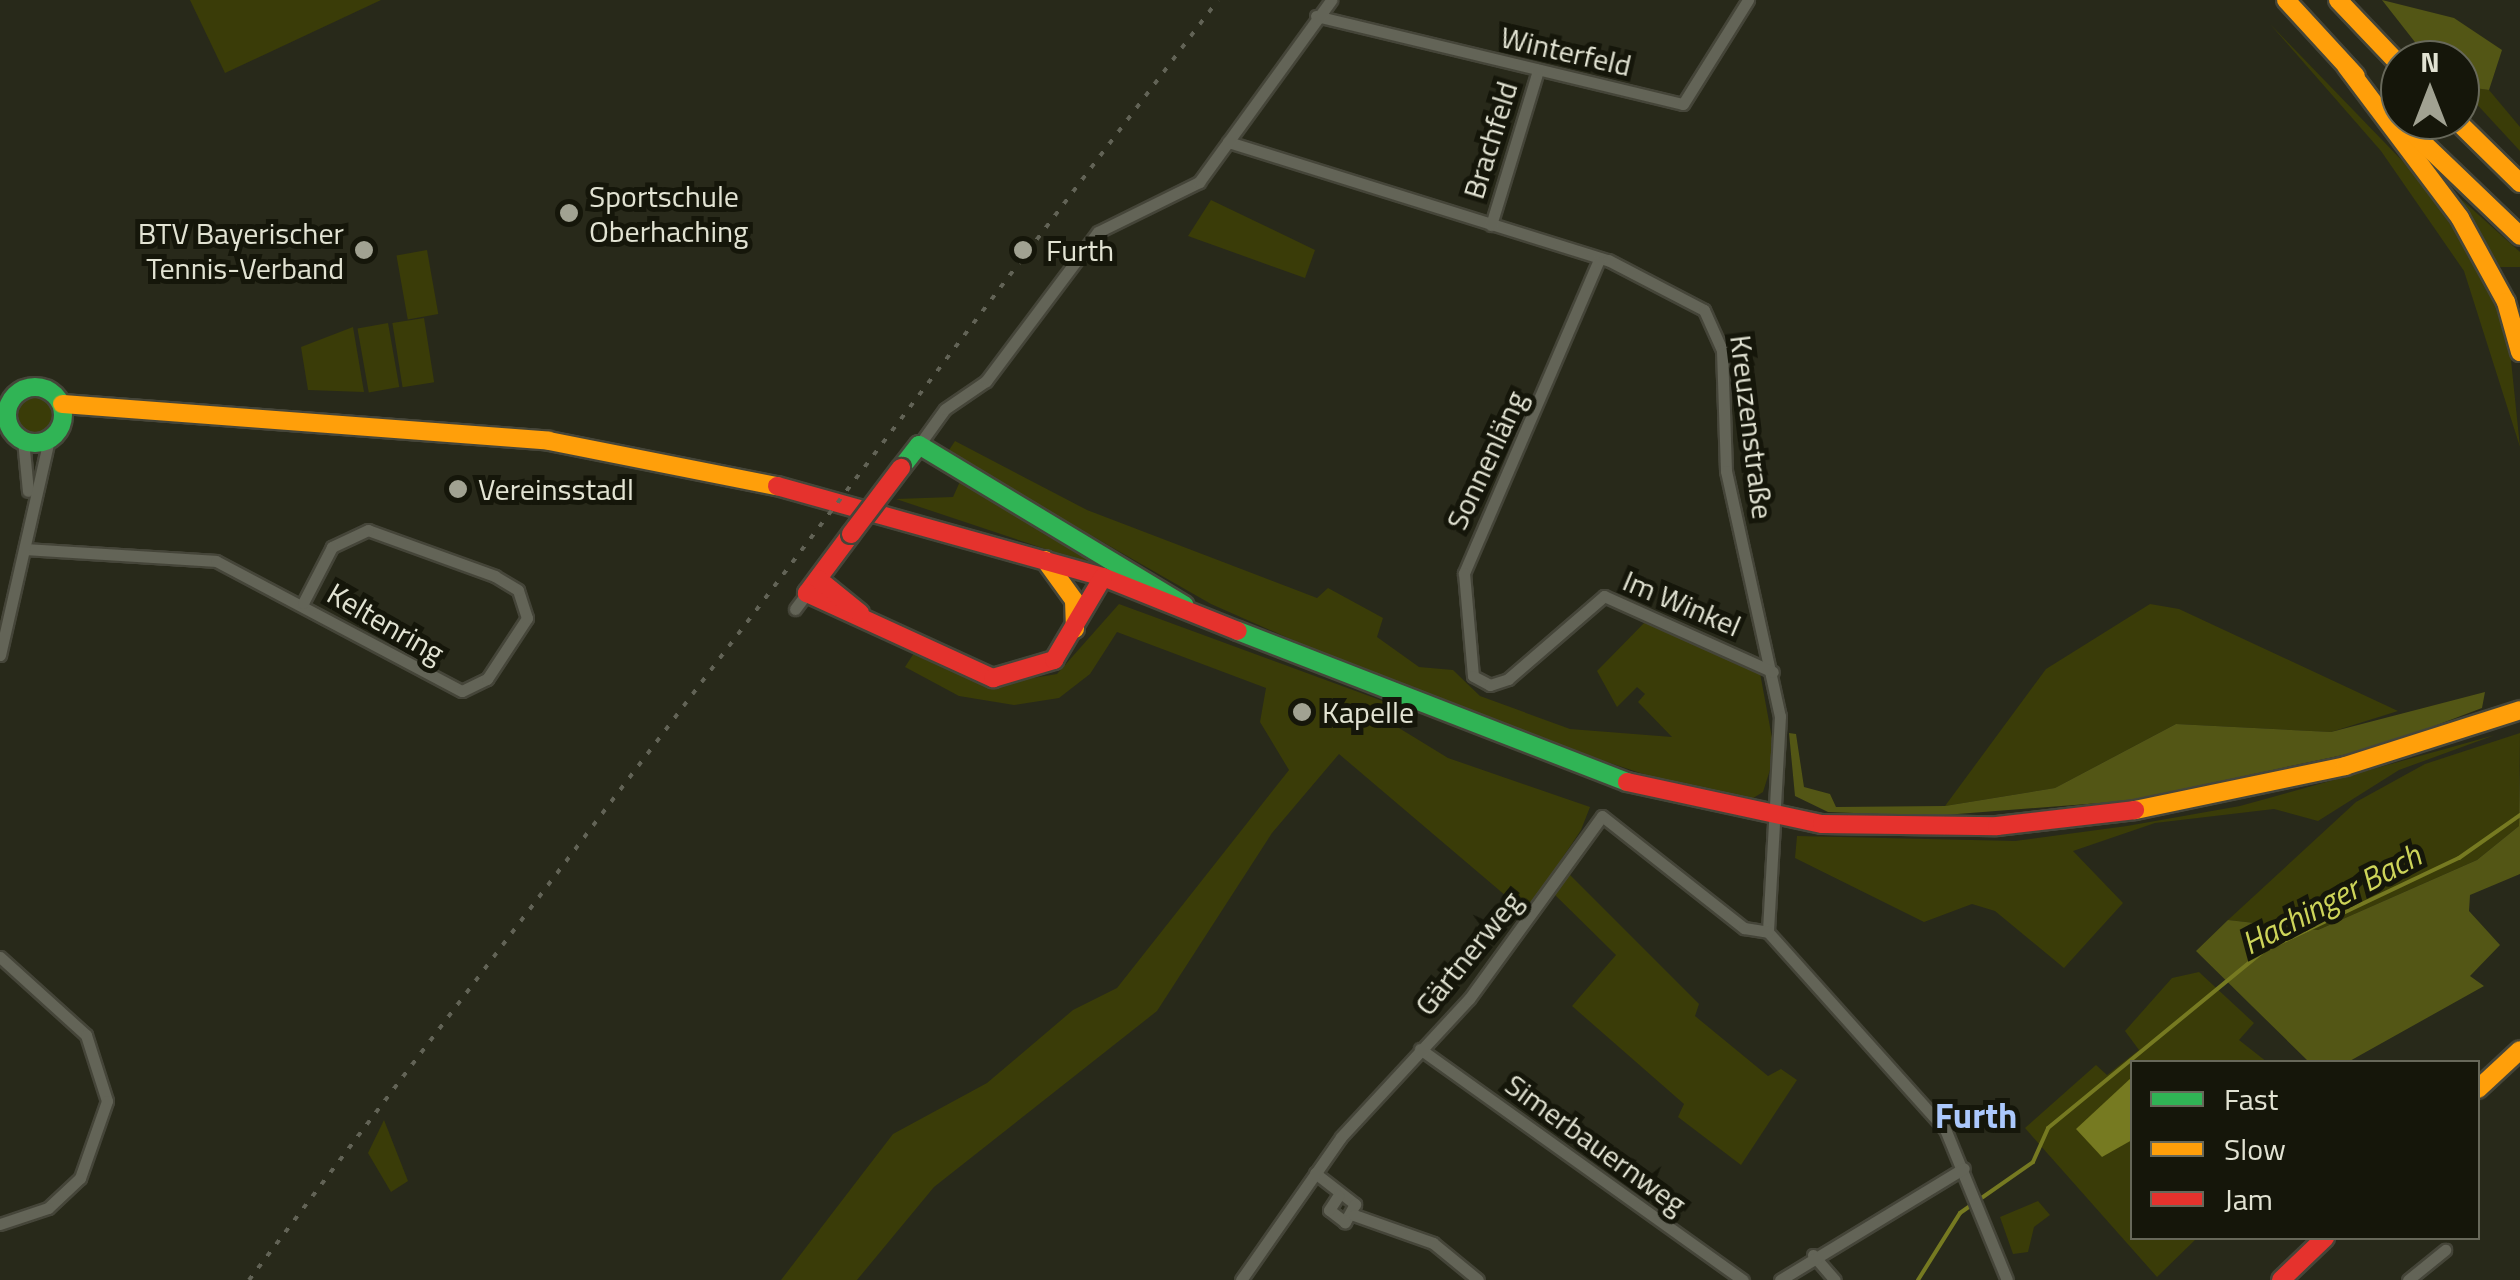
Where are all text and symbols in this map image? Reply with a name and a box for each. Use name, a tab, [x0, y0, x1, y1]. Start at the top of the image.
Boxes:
street label: Winterfeld	[1497, 19, 1635, 83]
north arrow	[2380, 40, 2480, 140]
text: N	[2420, 40, 2440, 83]
street label: Brachfeld	[1455, 77, 1525, 203]
place label: Sportschule Oberhaching	[589, 178, 749, 248]
marker: Sportschule Oberhaching	[558, 202, 580, 224]
place label: BTV Bayerischer Tennis-Verband	[138, 215, 344, 286]
place label: Furth	[1046, 232, 1114, 268]
marker: Furth	[1010, 237, 1036, 263]
marker: BTV Bayerischer Tennis-Verband	[353, 239, 375, 261]
street label: Kreuzenstraße	[1723, 333, 1781, 521]
street label: Sonnenläng	[1438, 385, 1534, 535]
place label: Vereinsstadl	[478, 471, 634, 507]
marker: Vereinsstadl	[447, 478, 469, 500]
street label: Im Winkel	[1618, 562, 1746, 644]
street label: Keltenring	[321, 575, 451, 671]
place label: Kapelle	[1322, 694, 1414, 730]
marker: Kapelle	[1291, 701, 1313, 723]
water label: Hachinger Bach	[2235, 836, 2427, 962]
street label: Gärtnerweg	[1407, 884, 1529, 1022]
legend	[2130, 1060, 2480, 1240]
street label: Simerbauernweg	[1498, 1066, 1694, 1222]
text: Fast	[2224, 1076, 2278, 1122]
district label: Furth	[1935, 1094, 2017, 1136]
text: Slow	[2224, 1126, 2286, 1172]
text: Jam	[2224, 1176, 2273, 1222]

